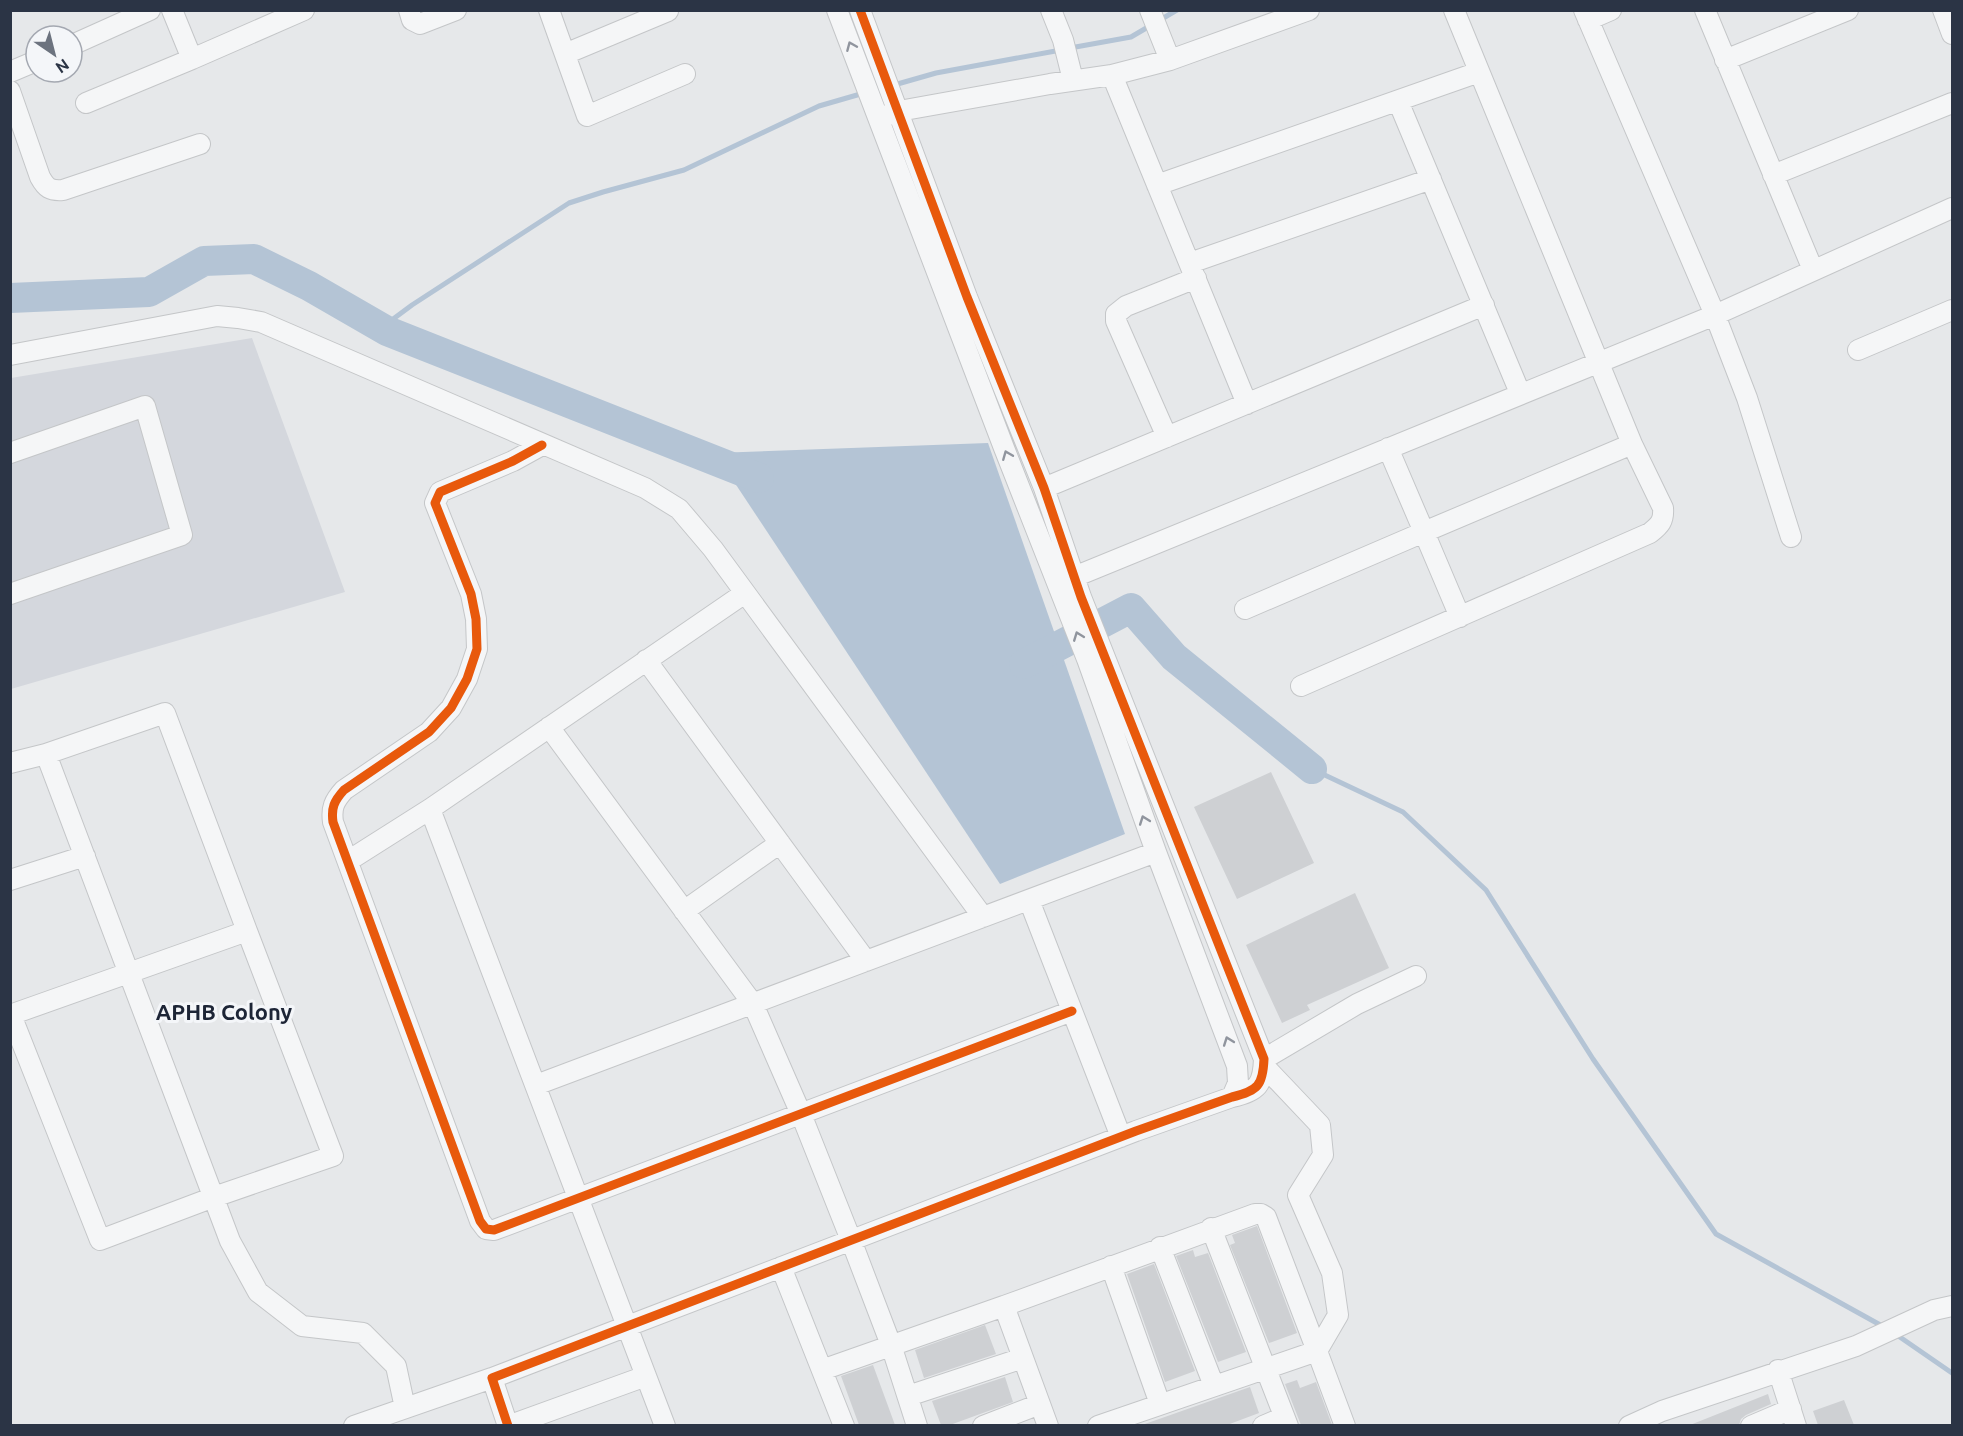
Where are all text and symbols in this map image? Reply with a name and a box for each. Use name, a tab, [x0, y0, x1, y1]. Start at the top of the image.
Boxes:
north arrow	[24, 24, 84, 84]
one-way arrow	[846, 41, 858, 52]
text: N	[53, 55, 73, 77]
one-way arrow	[1002, 450, 1014, 461]
one-way arrow	[1073, 631, 1086, 642]
one-way arrow	[1138, 815, 1151, 826]
district label: APHB Colony	[156, 999, 293, 1024]
one-way arrow	[1222, 1037, 1235, 1047]

